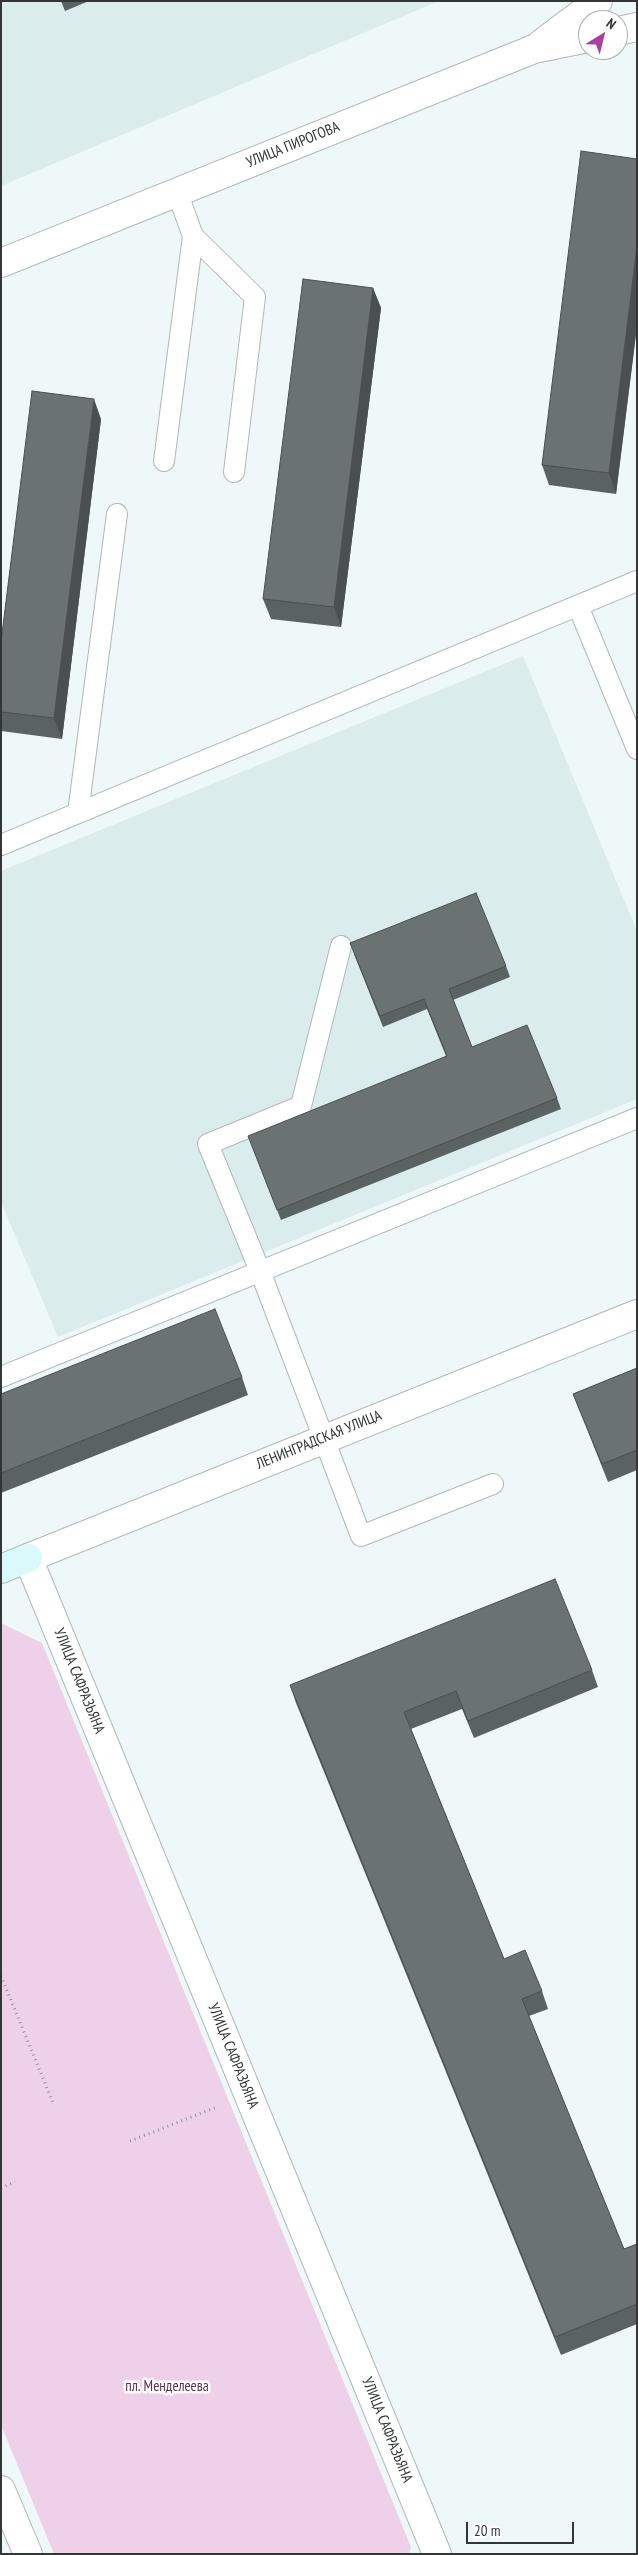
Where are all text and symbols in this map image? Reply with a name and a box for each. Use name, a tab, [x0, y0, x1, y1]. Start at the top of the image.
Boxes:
north arrow	[578, 10, 628, 60]
text: N	[603, 14, 620, 33]
street label: УЛИЦА ПИРОГОВА	[244, 118, 342, 172]
street label: ЛЕНИНГРАДСКАЯ УЛИЦА	[254, 1407, 384, 1473]
street label: УЛИЦА САФРАЗЬЯНА	[50, 1626, 108, 1736]
street label: УЛИЦА САФРАЗЬЯНА	[204, 2001, 262, 2111]
street label: УЛИЦА САФРАЗЬЯНА	[358, 2375, 416, 2485]
park label: пл. Менделеева	[125, 2378, 209, 2396]
scale bar	[468, 2512, 576, 2544]
text: 20 m	[474, 2521, 500, 2540]

